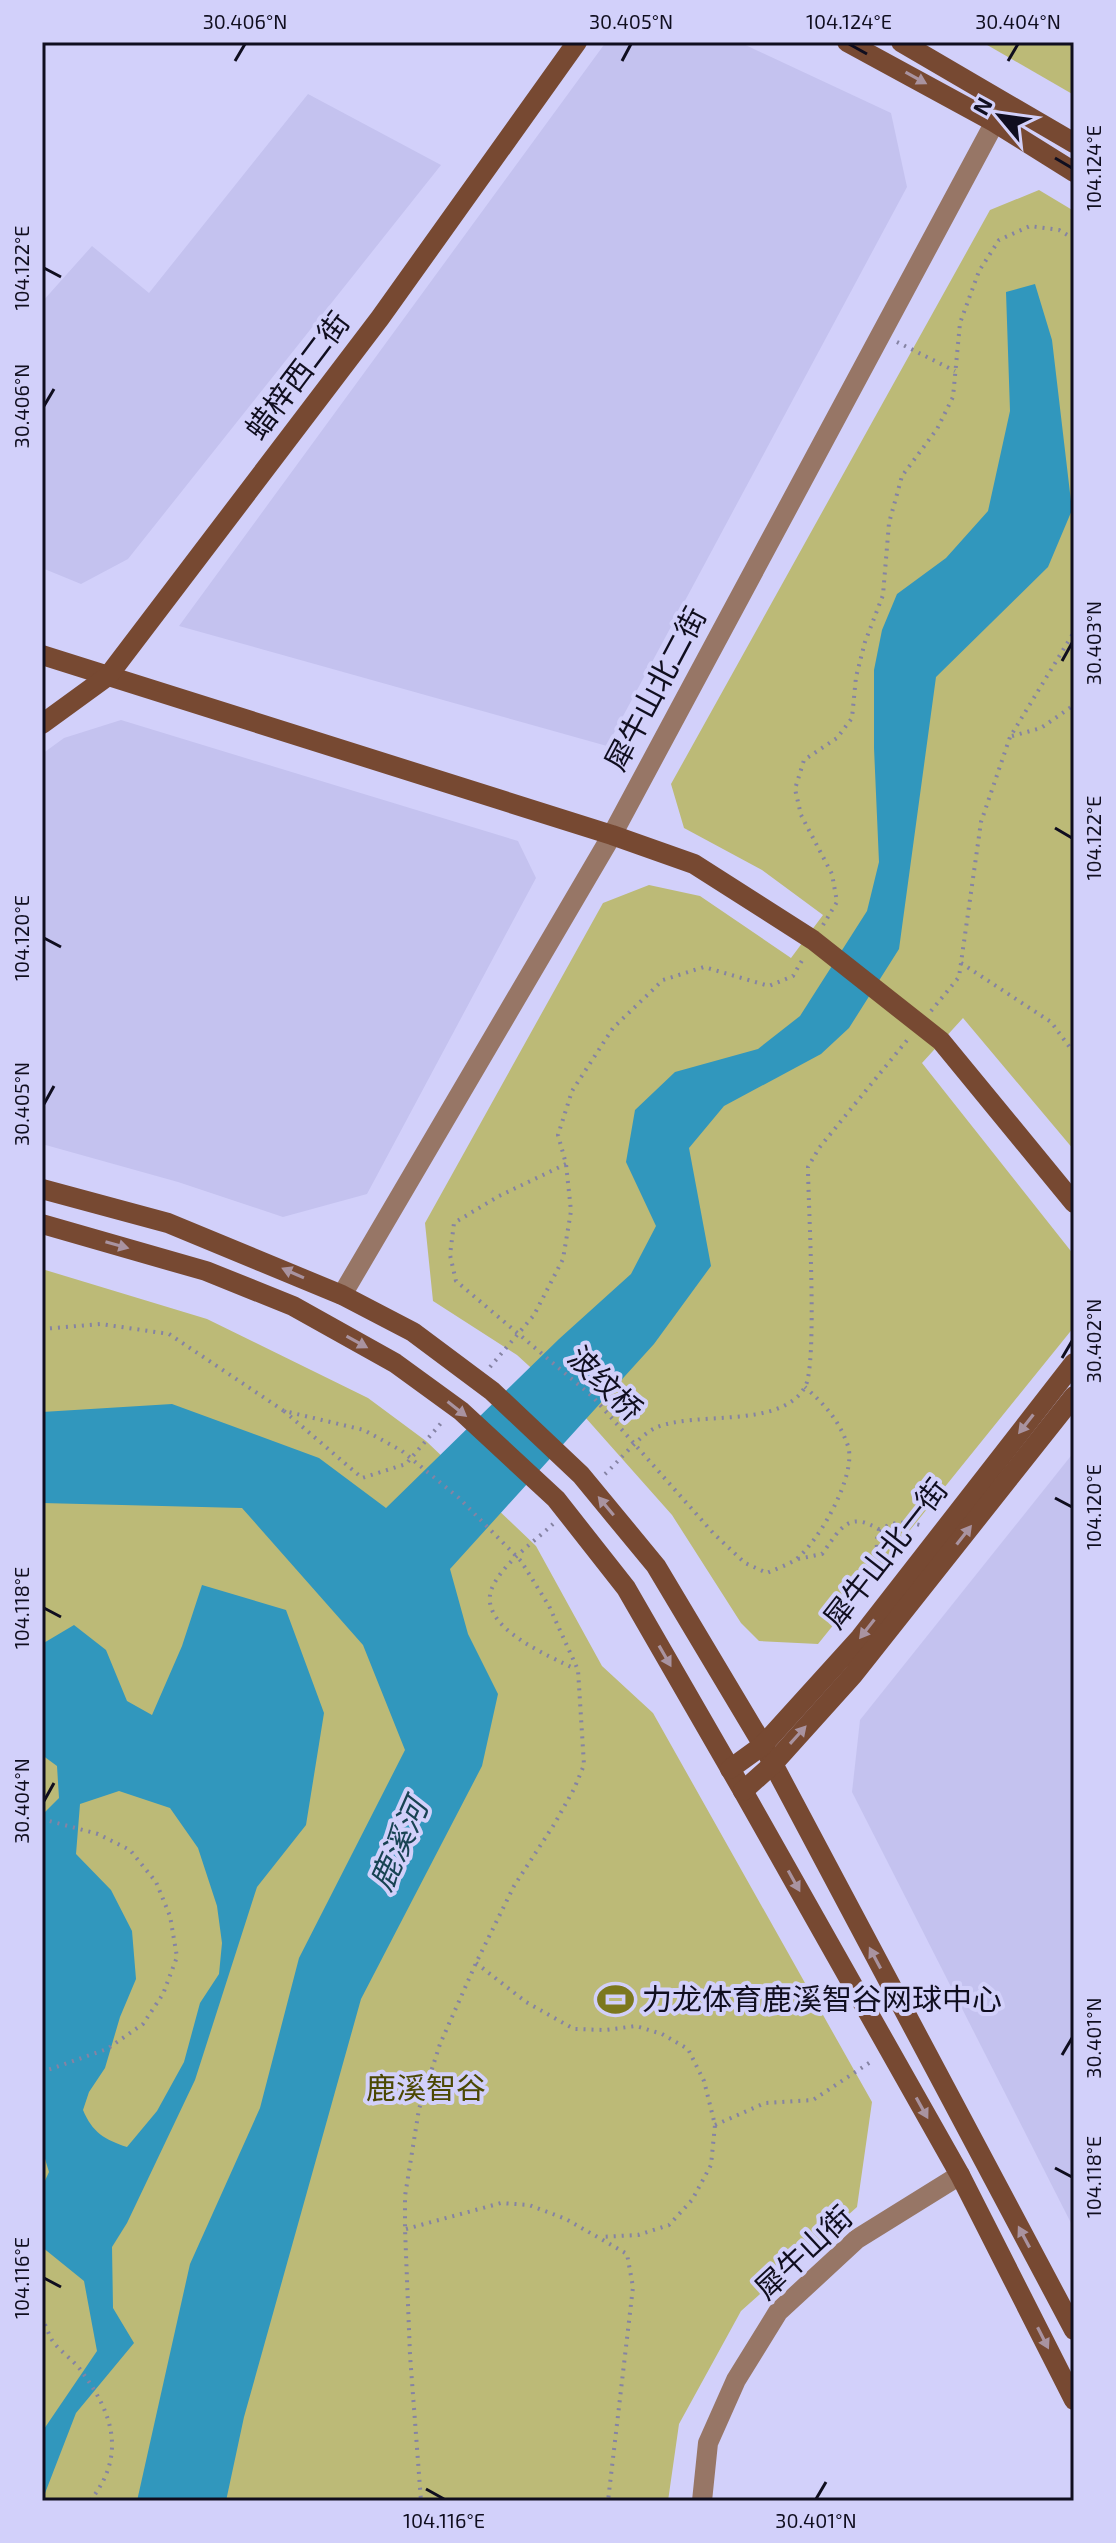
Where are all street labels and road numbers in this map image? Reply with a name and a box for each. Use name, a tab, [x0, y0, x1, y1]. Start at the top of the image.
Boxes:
street label: 蜡梓西二街	[237, 304, 356, 446]
street label: 犀牛山北二街	[596, 600, 712, 776]
street label: 波纹桥	[562, 1338, 651, 1427]
street label: 犀牛山北一街	[815, 1471, 954, 1635]
street label: 犀牛山街	[746, 2197, 859, 2306]

